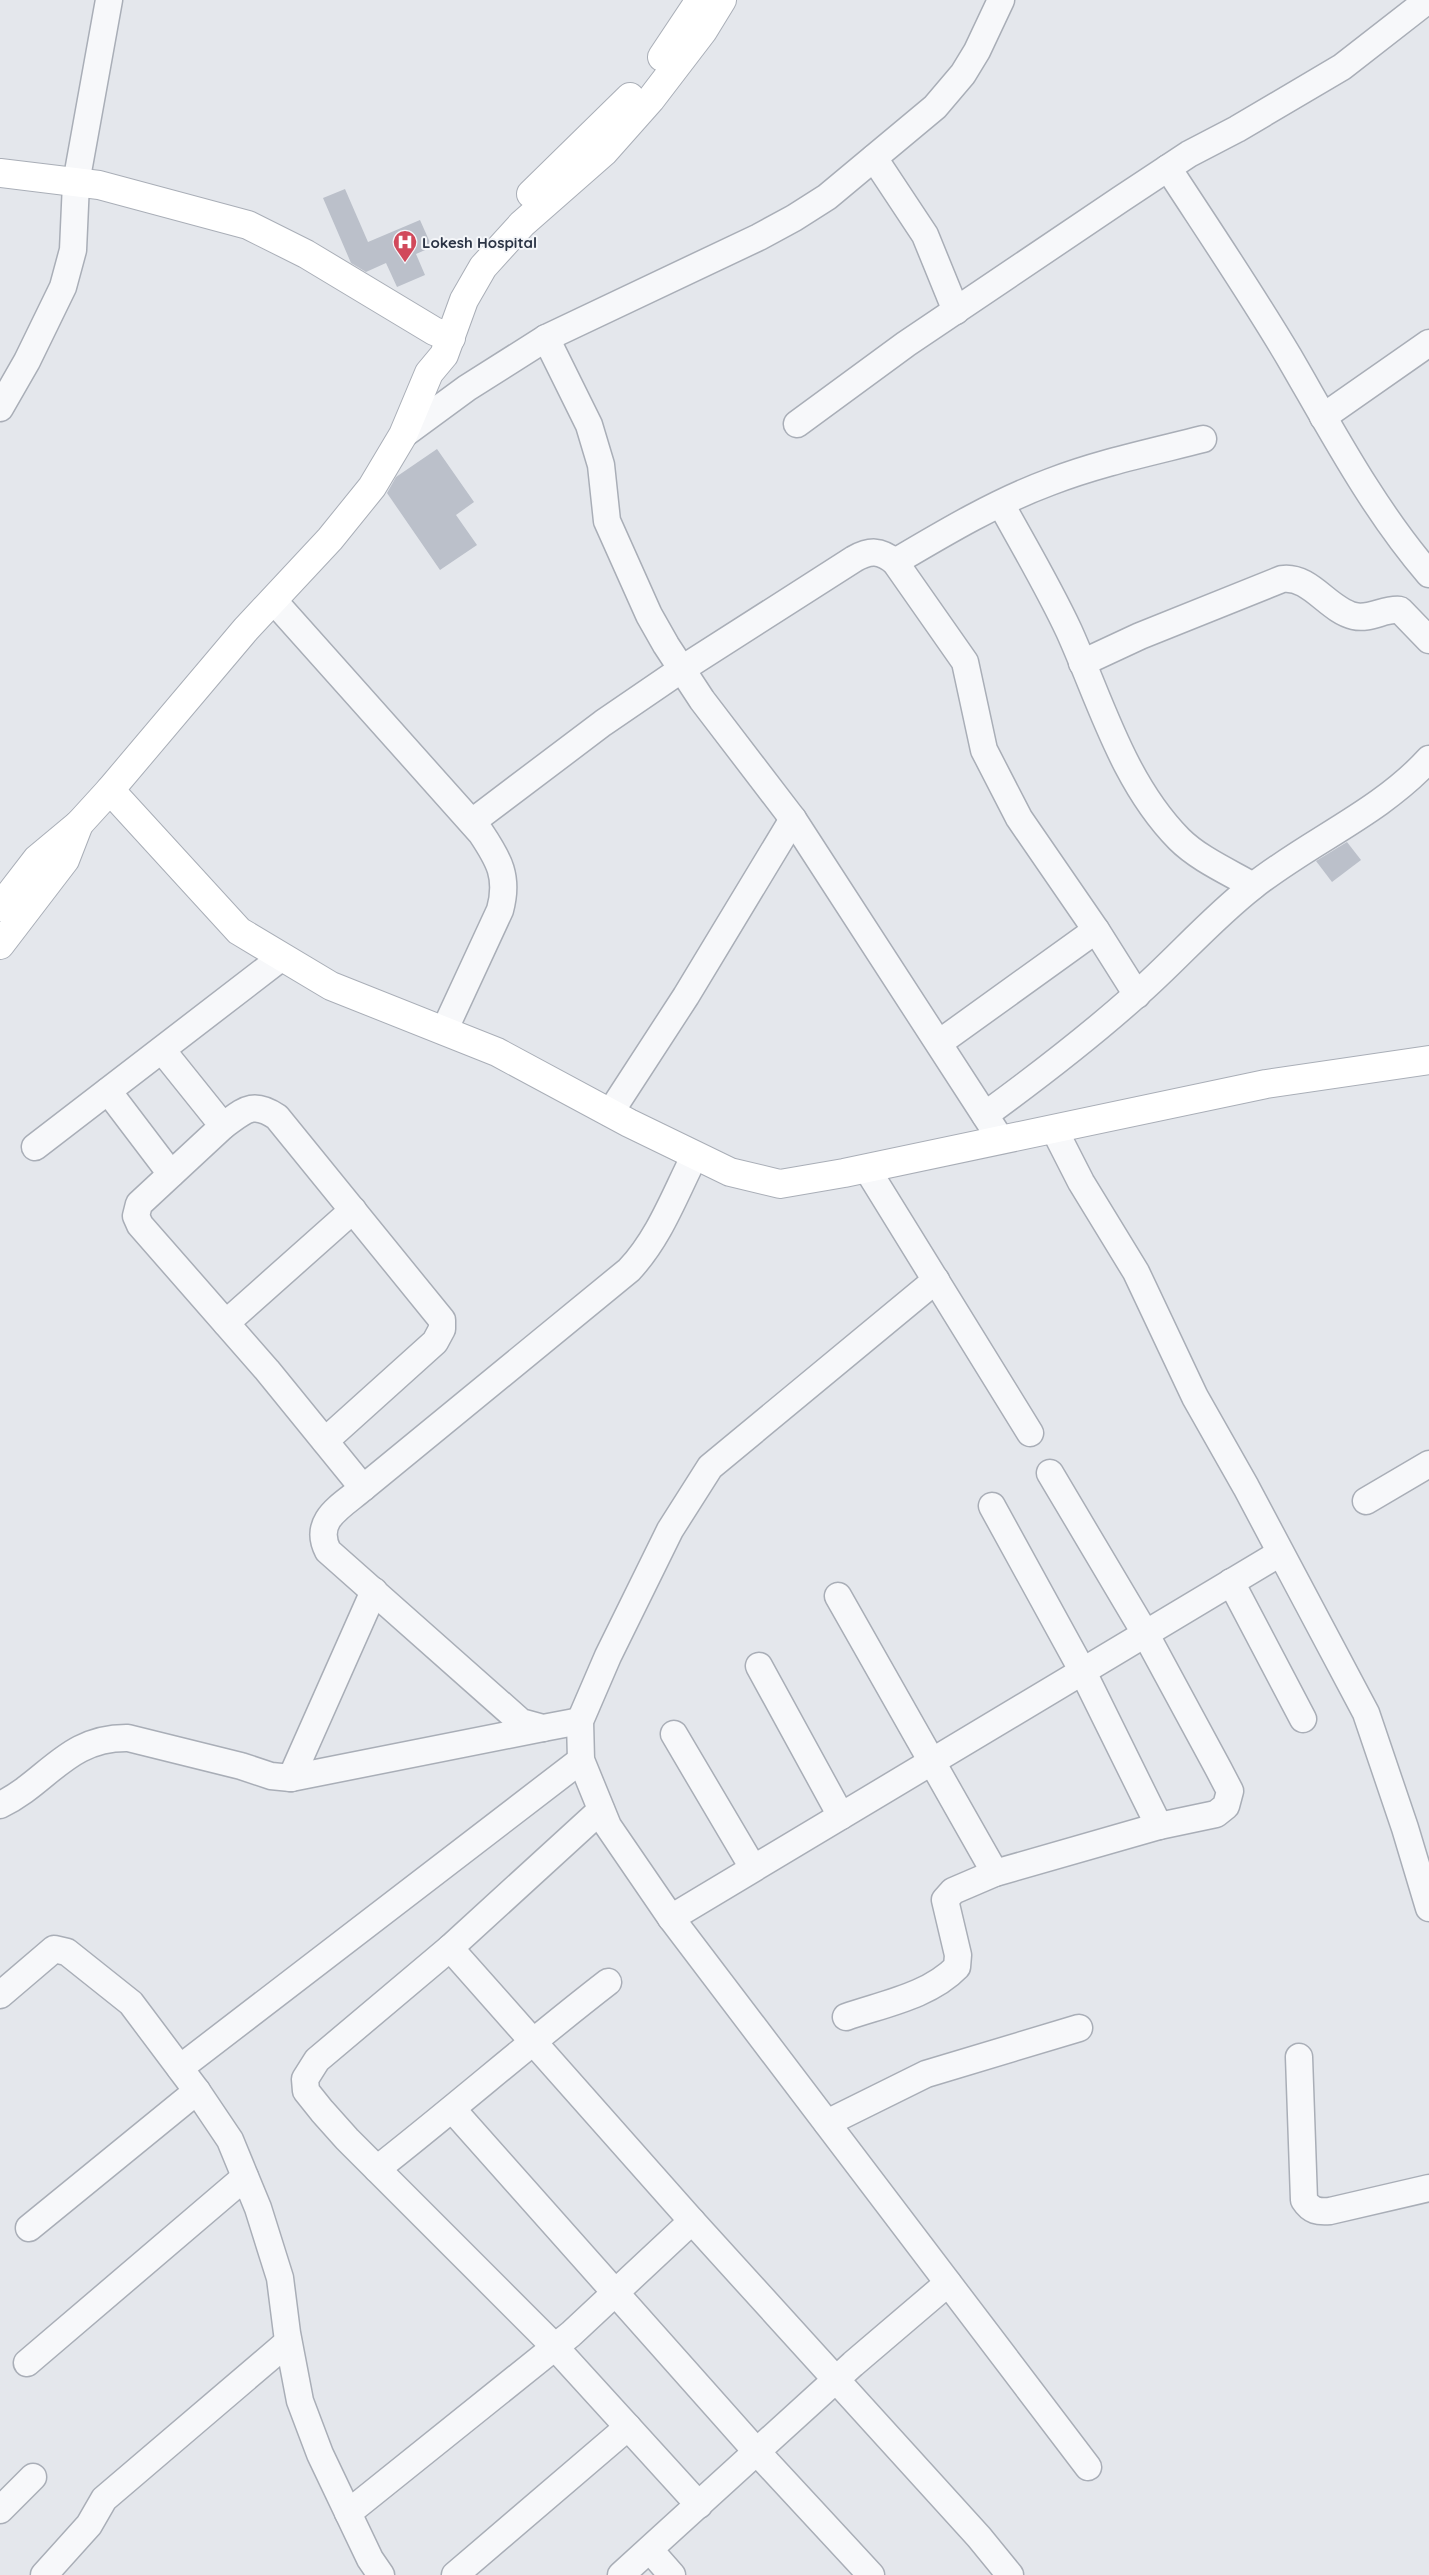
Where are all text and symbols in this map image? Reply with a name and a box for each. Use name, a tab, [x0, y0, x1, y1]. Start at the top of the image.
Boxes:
hospital icon: Lokesh Hospital	[392, 229, 418, 263]
place label: Lokesh Hospital	[422, 233, 537, 252]

